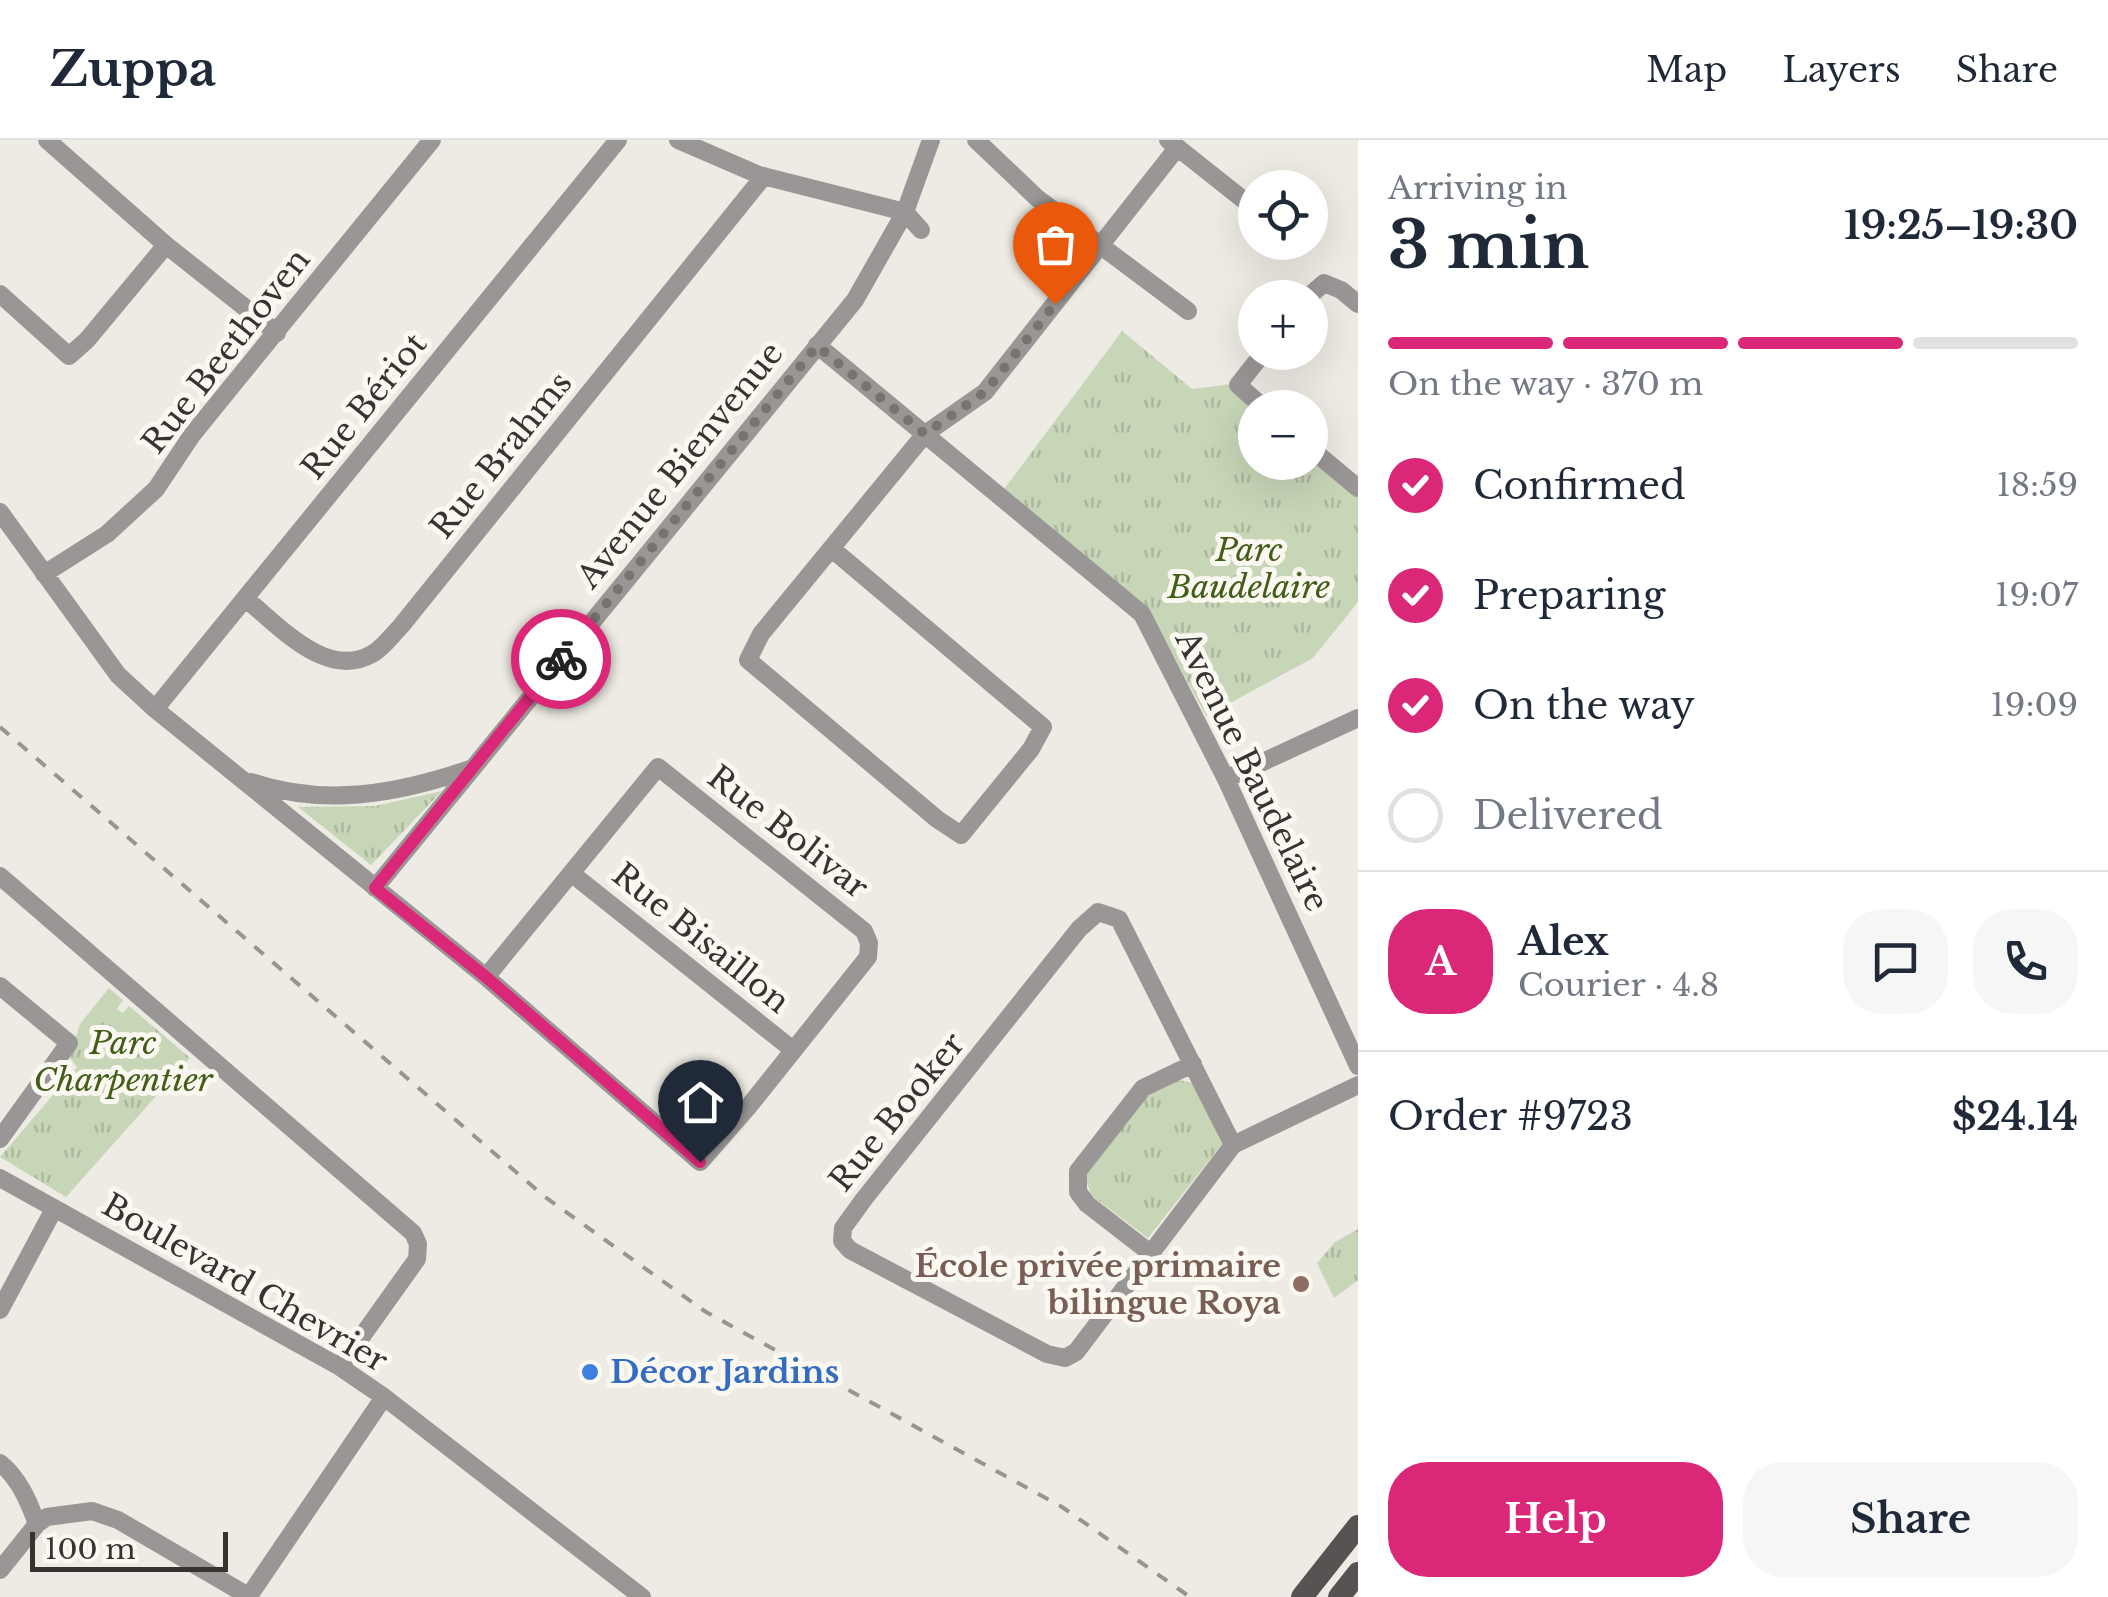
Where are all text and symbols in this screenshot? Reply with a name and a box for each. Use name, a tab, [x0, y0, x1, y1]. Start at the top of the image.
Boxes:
text: Zuppa	[50, 39, 216, 99]
text: Map	[1646, 48, 1727, 91]
text: Layers	[1782, 48, 1901, 91]
text: Share	[1956, 48, 2058, 91]
text: Arriving in	[1388, 168, 1567, 208]
map controls	[1238, 170, 1328, 480]
button: locate	[1238, 170, 1328, 260]
pin	[1013, 202, 1098, 305]
text: 19:25–19:30	[1844, 202, 2078, 249]
text: 3 min	[1388, 205, 1589, 286]
icon: bag	[1028, 217, 1083, 272]
street label: Rue Beethoven	[134, 241, 318, 461]
button: +	[1238, 280, 1328, 370]
street label: Rue Bériot	[293, 325, 435, 487]
street label: Avenue Bienvenue	[568, 334, 792, 597]
street label: Rue Brahms	[422, 364, 580, 546]
text: On the way · 370 m	[1388, 364, 1703, 404]
button: −	[1238, 390, 1328, 480]
icon: check	[1388, 458, 1443, 513]
text: Confirmed	[1473, 462, 1686, 509]
text: 18:59	[1996, 465, 2078, 505]
park label: Parc Baudelaire	[1167, 530, 1331, 607]
icon: check	[1388, 568, 1443, 623]
text: Preparing	[1473, 572, 1665, 619]
text: 19:07	[1995, 575, 2078, 615]
courier	[511, 609, 611, 709]
street label: Avenue Baudelaire	[1166, 623, 1337, 918]
icon: bike	[534, 632, 589, 687]
icon: check	[1388, 678, 1443, 733]
text: On the way	[1473, 682, 1695, 729]
text: 19:09	[1991, 685, 2078, 725]
street label: Rue Bolivar	[700, 757, 877, 908]
text: Delivered	[1473, 792, 1663, 839]
street label: Rue Bisaillon	[604, 854, 798, 1022]
button: chat	[1843, 909, 1948, 1014]
button: phone	[1973, 909, 2078, 1014]
text: Alex	[1518, 918, 1609, 965]
text: A	[1425, 938, 1456, 985]
text: Courier · 4.8	[1518, 965, 1719, 1005]
park label: Parc Charpentier	[33, 1023, 214, 1100]
street label: Rue Booker	[821, 1024, 974, 1199]
pin	[658, 1060, 743, 1163]
icon: home	[673, 1075, 728, 1130]
text: Order #9723	[1388, 1093, 1633, 1140]
text: $24.14	[1952, 1093, 2078, 1140]
street label: Boulevard Chevrier	[95, 1185, 395, 1381]
place label: École privée primaire bilingue Roya	[915, 1246, 1281, 1323]
marker: École privée primaire bilingue Roya	[1290, 1273, 1312, 1295]
place label: Décor Jardins	[610, 1352, 839, 1392]
marker: Décor Jardins	[579, 1361, 601, 1383]
button: Help	[1388, 1462, 1723, 1577]
button: Share	[1743, 1462, 2078, 1577]
scale bar	[30, 1527, 228, 1572]
text: 100 m	[45, 1532, 136, 1567]

